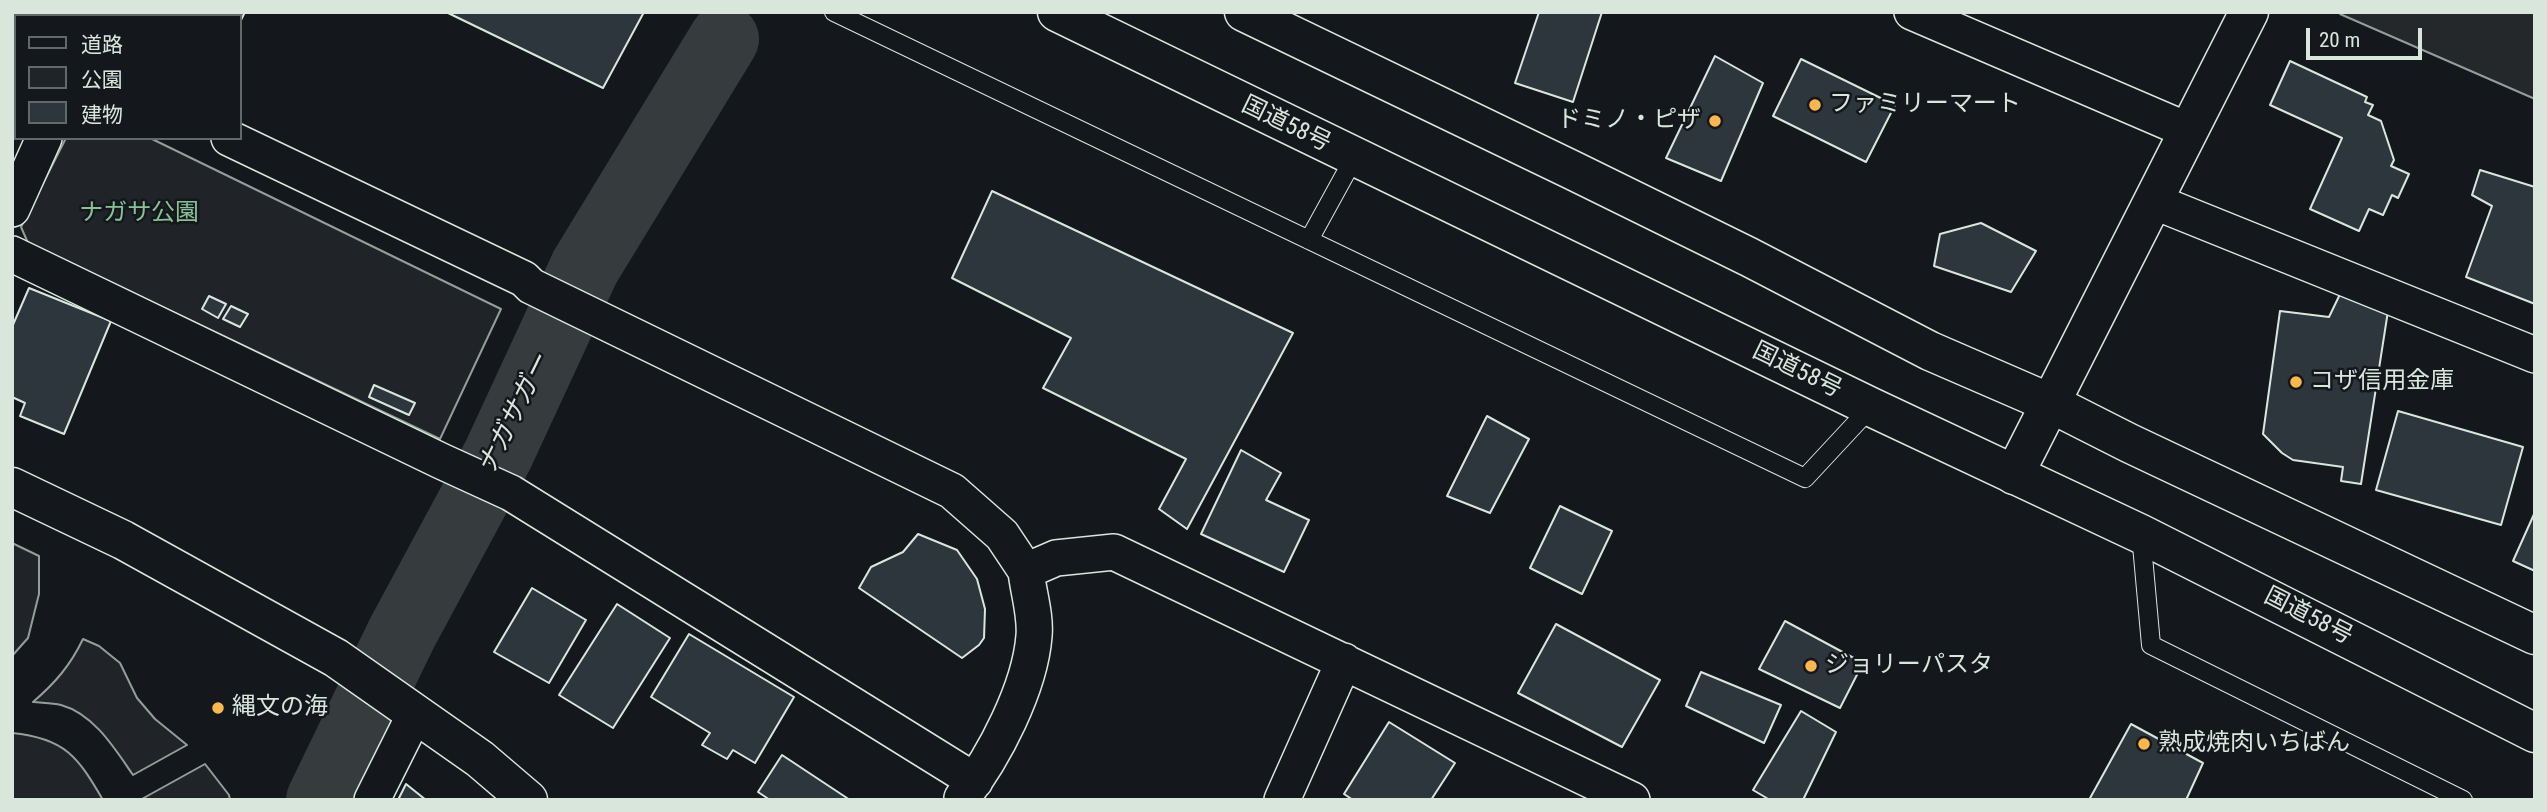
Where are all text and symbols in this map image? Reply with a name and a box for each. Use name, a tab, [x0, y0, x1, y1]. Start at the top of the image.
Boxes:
legend	[14, 14, 242, 140]
scale bar	[2309, 14, 2424, 58]
text: 20 m	[2319, 28, 2360, 52]
text: 道路	[81, 33, 123, 57]
text: 公園	[81, 68, 123, 92]
street label: 国道58号	[1237, 91, 1335, 159]
place label: ファミリーマート	[1829, 91, 2021, 119]
marker: ファミリーマート	[1807, 97, 1823, 113]
text: 建物	[81, 103, 123, 127]
place label: ドミノ・ピザ	[1557, 107, 1701, 135]
marker: ドミノ・ピザ	[1707, 113, 1723, 129]
park label: ナガサ公園	[79, 200, 199, 228]
street label: 国道58号	[1748, 337, 1846, 405]
water label: ナガサガー	[472, 350, 558, 480]
place label: コザ信用金庫	[2310, 368, 2454, 396]
marker: コザ信用金庫	[2288, 374, 2304, 390]
street label: 国道58号	[2259, 582, 2357, 652]
place label: ジョリーパスタ	[1825, 652, 1993, 680]
marker: ジョリーパスタ	[1803, 658, 1819, 674]
place label: 縄文の海	[232, 694, 328, 722]
marker: 縄文の海	[210, 700, 226, 716]
place label: 熟成焼肉いちばん	[2158, 730, 2350, 758]
marker: 熟成焼肉いちばん	[2136, 736, 2152, 752]

